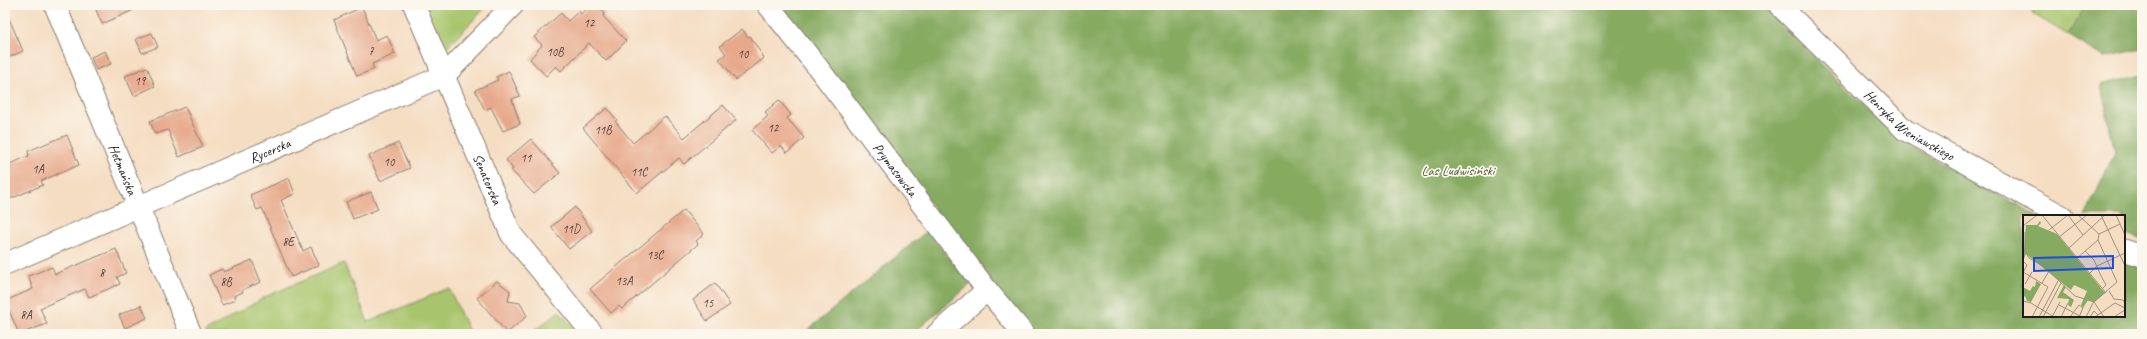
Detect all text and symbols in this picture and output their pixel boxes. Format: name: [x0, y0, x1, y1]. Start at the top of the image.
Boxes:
house number: 12: [584, 15, 596, 31]
house number: 7: [368, 43, 374, 59]
house number: 10B: [546, 44, 564, 60]
house number: 10: [738, 46, 750, 62]
house number: 19: [135, 73, 147, 89]
street label: Henryka Wieniawskiego: [1861, 86, 1958, 164]
house number: 12: [768, 120, 780, 136]
house number: 11B: [594, 122, 612, 138]
street label: Rycerska: [247, 134, 294, 167]
street label: Prymasowska: [870, 139, 922, 201]
street label: Hetmańska: [105, 141, 141, 198]
house number: 11: [521, 150, 532, 166]
street label: Senatorska: [469, 151, 506, 208]
house number: 10: [384, 154, 396, 170]
house number: 1A: [32, 161, 45, 177]
park label: Las Ludwisiński: [1422, 162, 1497, 179]
house number: 11C: [631, 164, 649, 180]
inset map: [2023, 215, 2125, 317]
house number: 11D: [562, 221, 581, 237]
house number: 8E: [282, 234, 296, 250]
house number: 13C: [647, 247, 665, 263]
house number: 8: [99, 265, 106, 281]
house number: 13A: [616, 273, 633, 289]
house number: 8B: [220, 274, 233, 290]
house number: 15: [703, 295, 714, 311]
house number: 8A: [20, 307, 33, 323]

